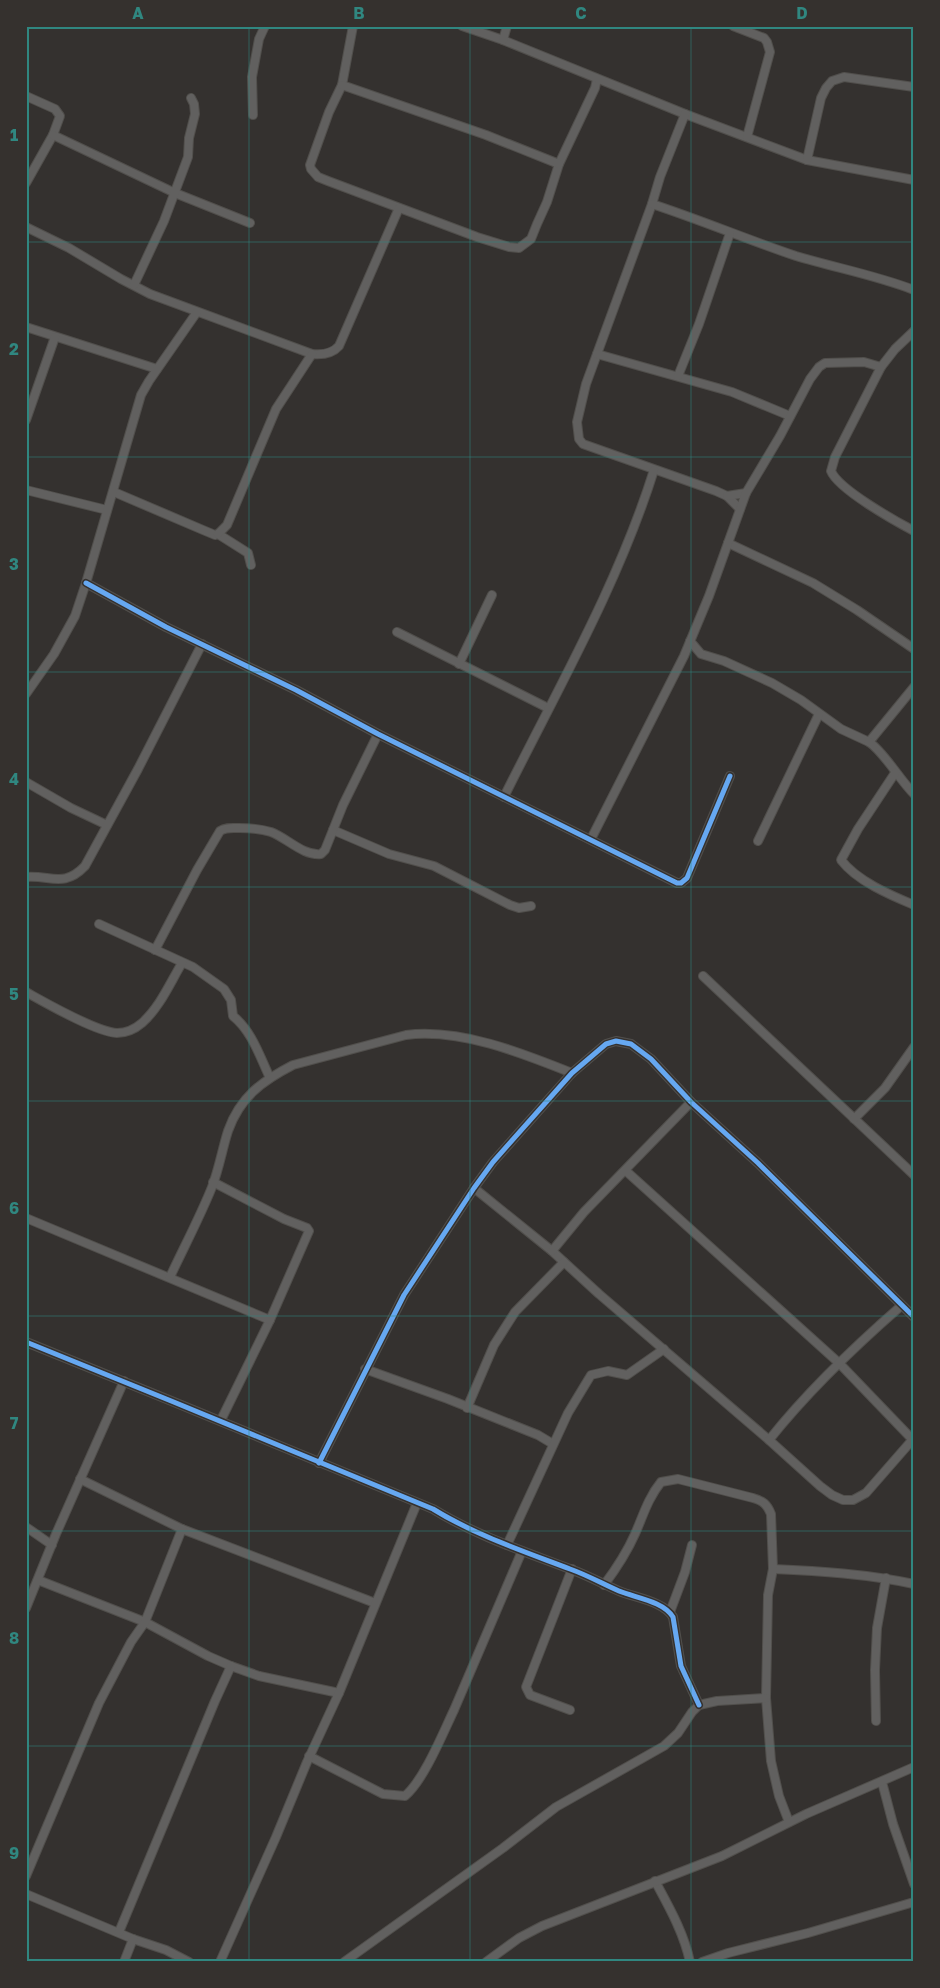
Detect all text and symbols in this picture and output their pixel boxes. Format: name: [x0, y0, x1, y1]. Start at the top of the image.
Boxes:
text: A: [132, 3, 144, 23]
text: B: [353, 3, 365, 23]
text: C: [575, 3, 587, 23]
text: D: [796, 3, 808, 23]
text: 1: [10, 125, 18, 145]
text: 2: [9, 339, 19, 359]
text: 3: [9, 554, 19, 574]
text: 4: [9, 769, 19, 789]
text: 5: [9, 984, 19, 1004]
text: 6: [9, 1198, 19, 1218]
text: 7: [10, 1413, 19, 1433]
text: 8: [9, 1628, 19, 1648]
text: 9: [9, 1843, 19, 1863]

